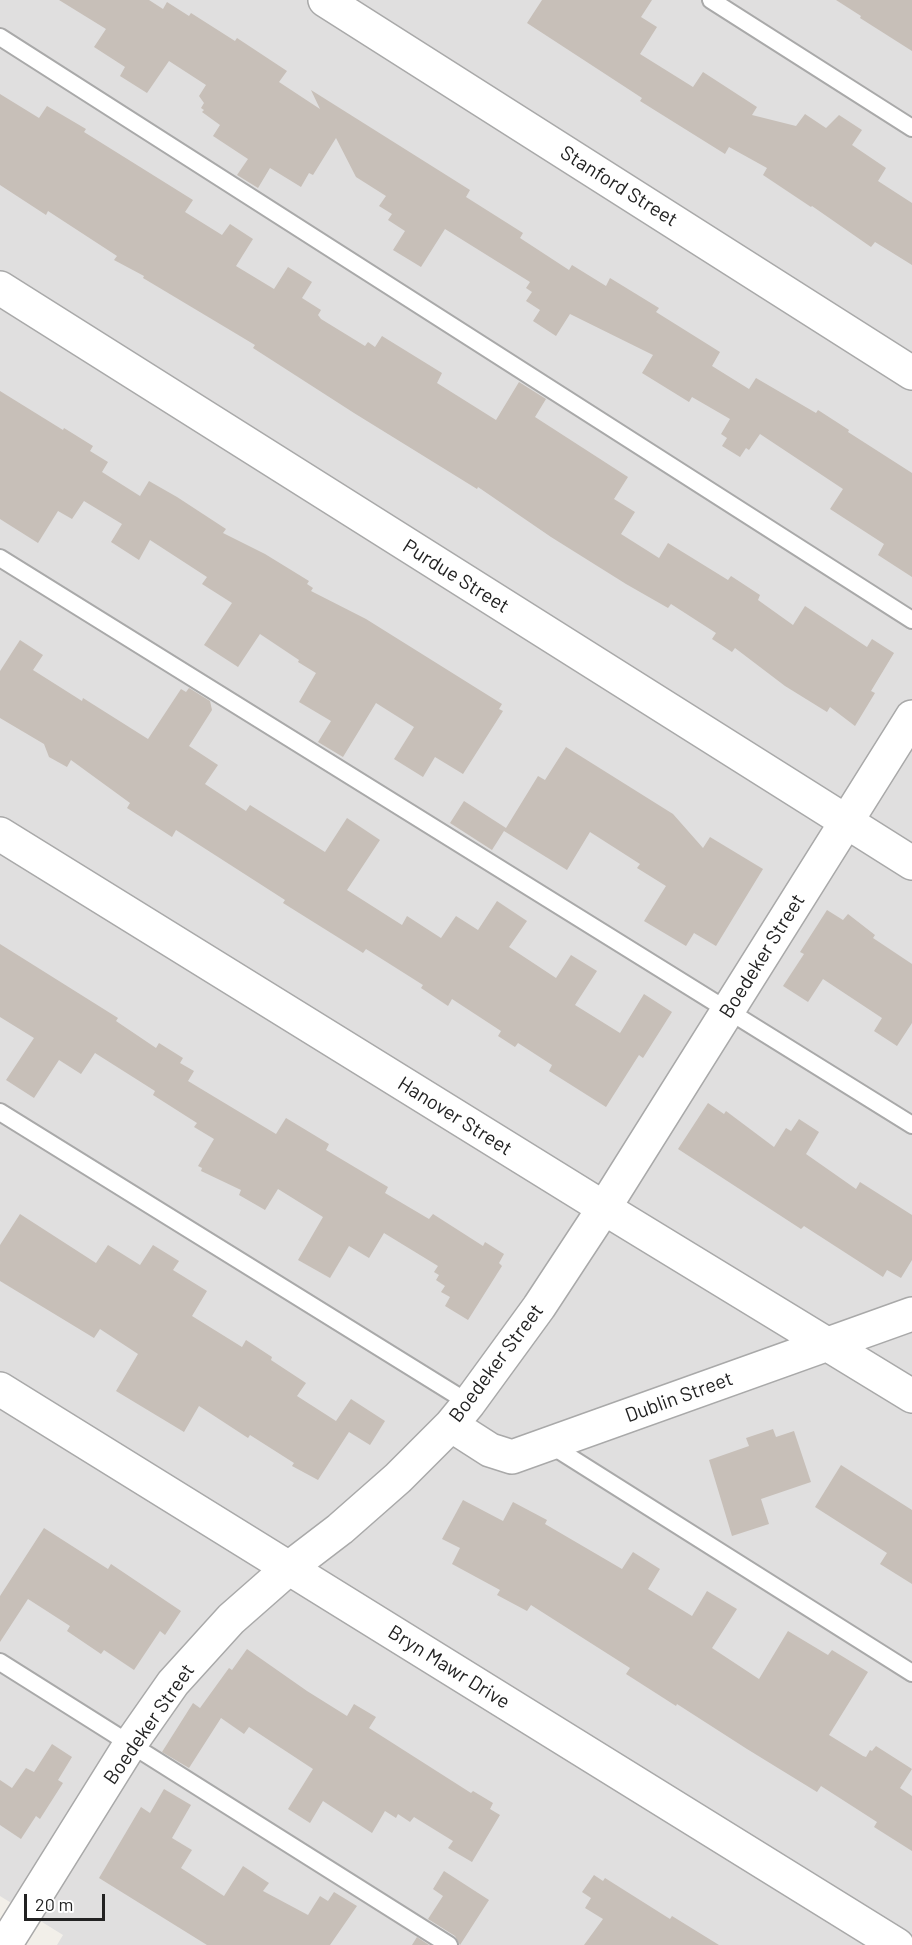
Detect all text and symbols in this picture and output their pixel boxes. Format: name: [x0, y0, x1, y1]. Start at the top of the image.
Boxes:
street label: Stanford Street: [556, 140, 682, 232]
street label: Purdue Street: [398, 534, 514, 618]
street label: Boedeker Street: [714, 889, 810, 1023]
street label: Hanover Street: [393, 1071, 517, 1161]
street label: Boedeker Street: [444, 1299, 548, 1427]
street label: Dublin Street: [622, 1366, 736, 1428]
street label: Bryn Mawr Drive: [384, 1620, 514, 1714]
street label: Boedeker Street: [98, 1659, 200, 1789]
scale bar: [27, 1882, 108, 1920]
text: 20 m: [35, 1893, 73, 1915]

